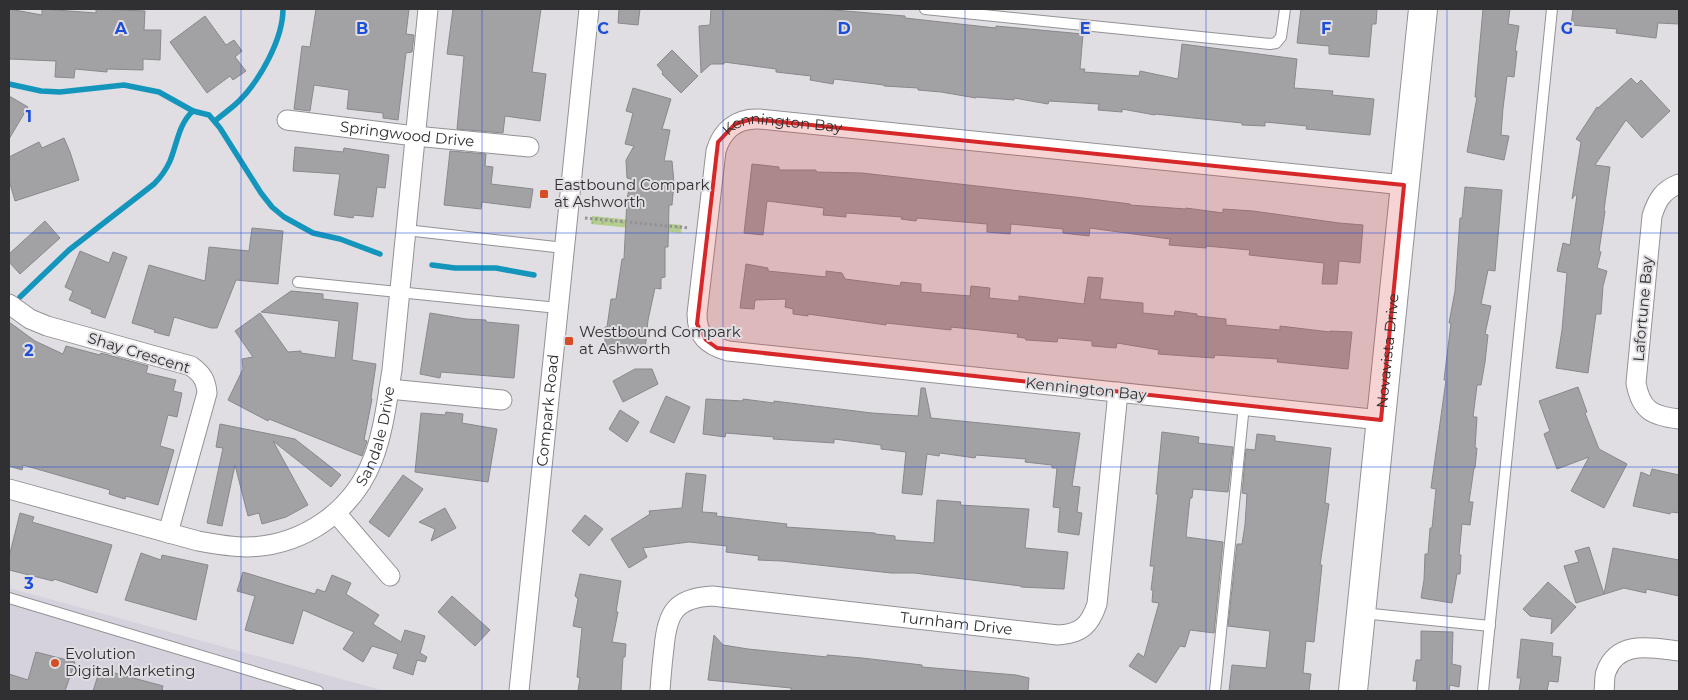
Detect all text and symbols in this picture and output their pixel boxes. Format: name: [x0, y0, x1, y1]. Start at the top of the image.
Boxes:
text: A: [114, 19, 128, 38]
text: B: [356, 19, 368, 38]
text: C: [597, 19, 609, 38]
text: D: [837, 19, 851, 38]
text: E: [1080, 19, 1090, 38]
text: F: [1321, 19, 1331, 38]
text: G: [1561, 19, 1573, 38]
text: 1: [26, 107, 32, 126]
street label: Kennington Bay: [718, 109, 844, 139]
street label: Springwood Drive: [339, 117, 475, 151]
place label: Eastbound Compark at Ashworth: [554, 175, 710, 211]
marker: Eastbound Compark at Ashworth: [538, 188, 550, 200]
street label: Lafortune Bay: [1628, 255, 1657, 362]
street label: Novavista Drive: [1372, 292, 1403, 409]
place label: Westbound Compark at Ashworth: [579, 322, 741, 358]
street label: Shay Crescent: [85, 328, 193, 377]
marker: Westbound Compark at Ashworth: [563, 335, 575, 347]
text: 2: [24, 341, 34, 360]
street label: Compark Road: [532, 353, 562, 467]
street label: Kennington Bay: [1025, 373, 1148, 404]
street label: Sandale Drive: [351, 385, 398, 490]
text: 3: [23, 574, 34, 593]
street label: Turnham Drive: [899, 607, 1014, 639]
place label: Evolution Digital Marketing: [65, 644, 196, 680]
marker: Evolution Digital Marketing: [49, 657, 61, 669]

